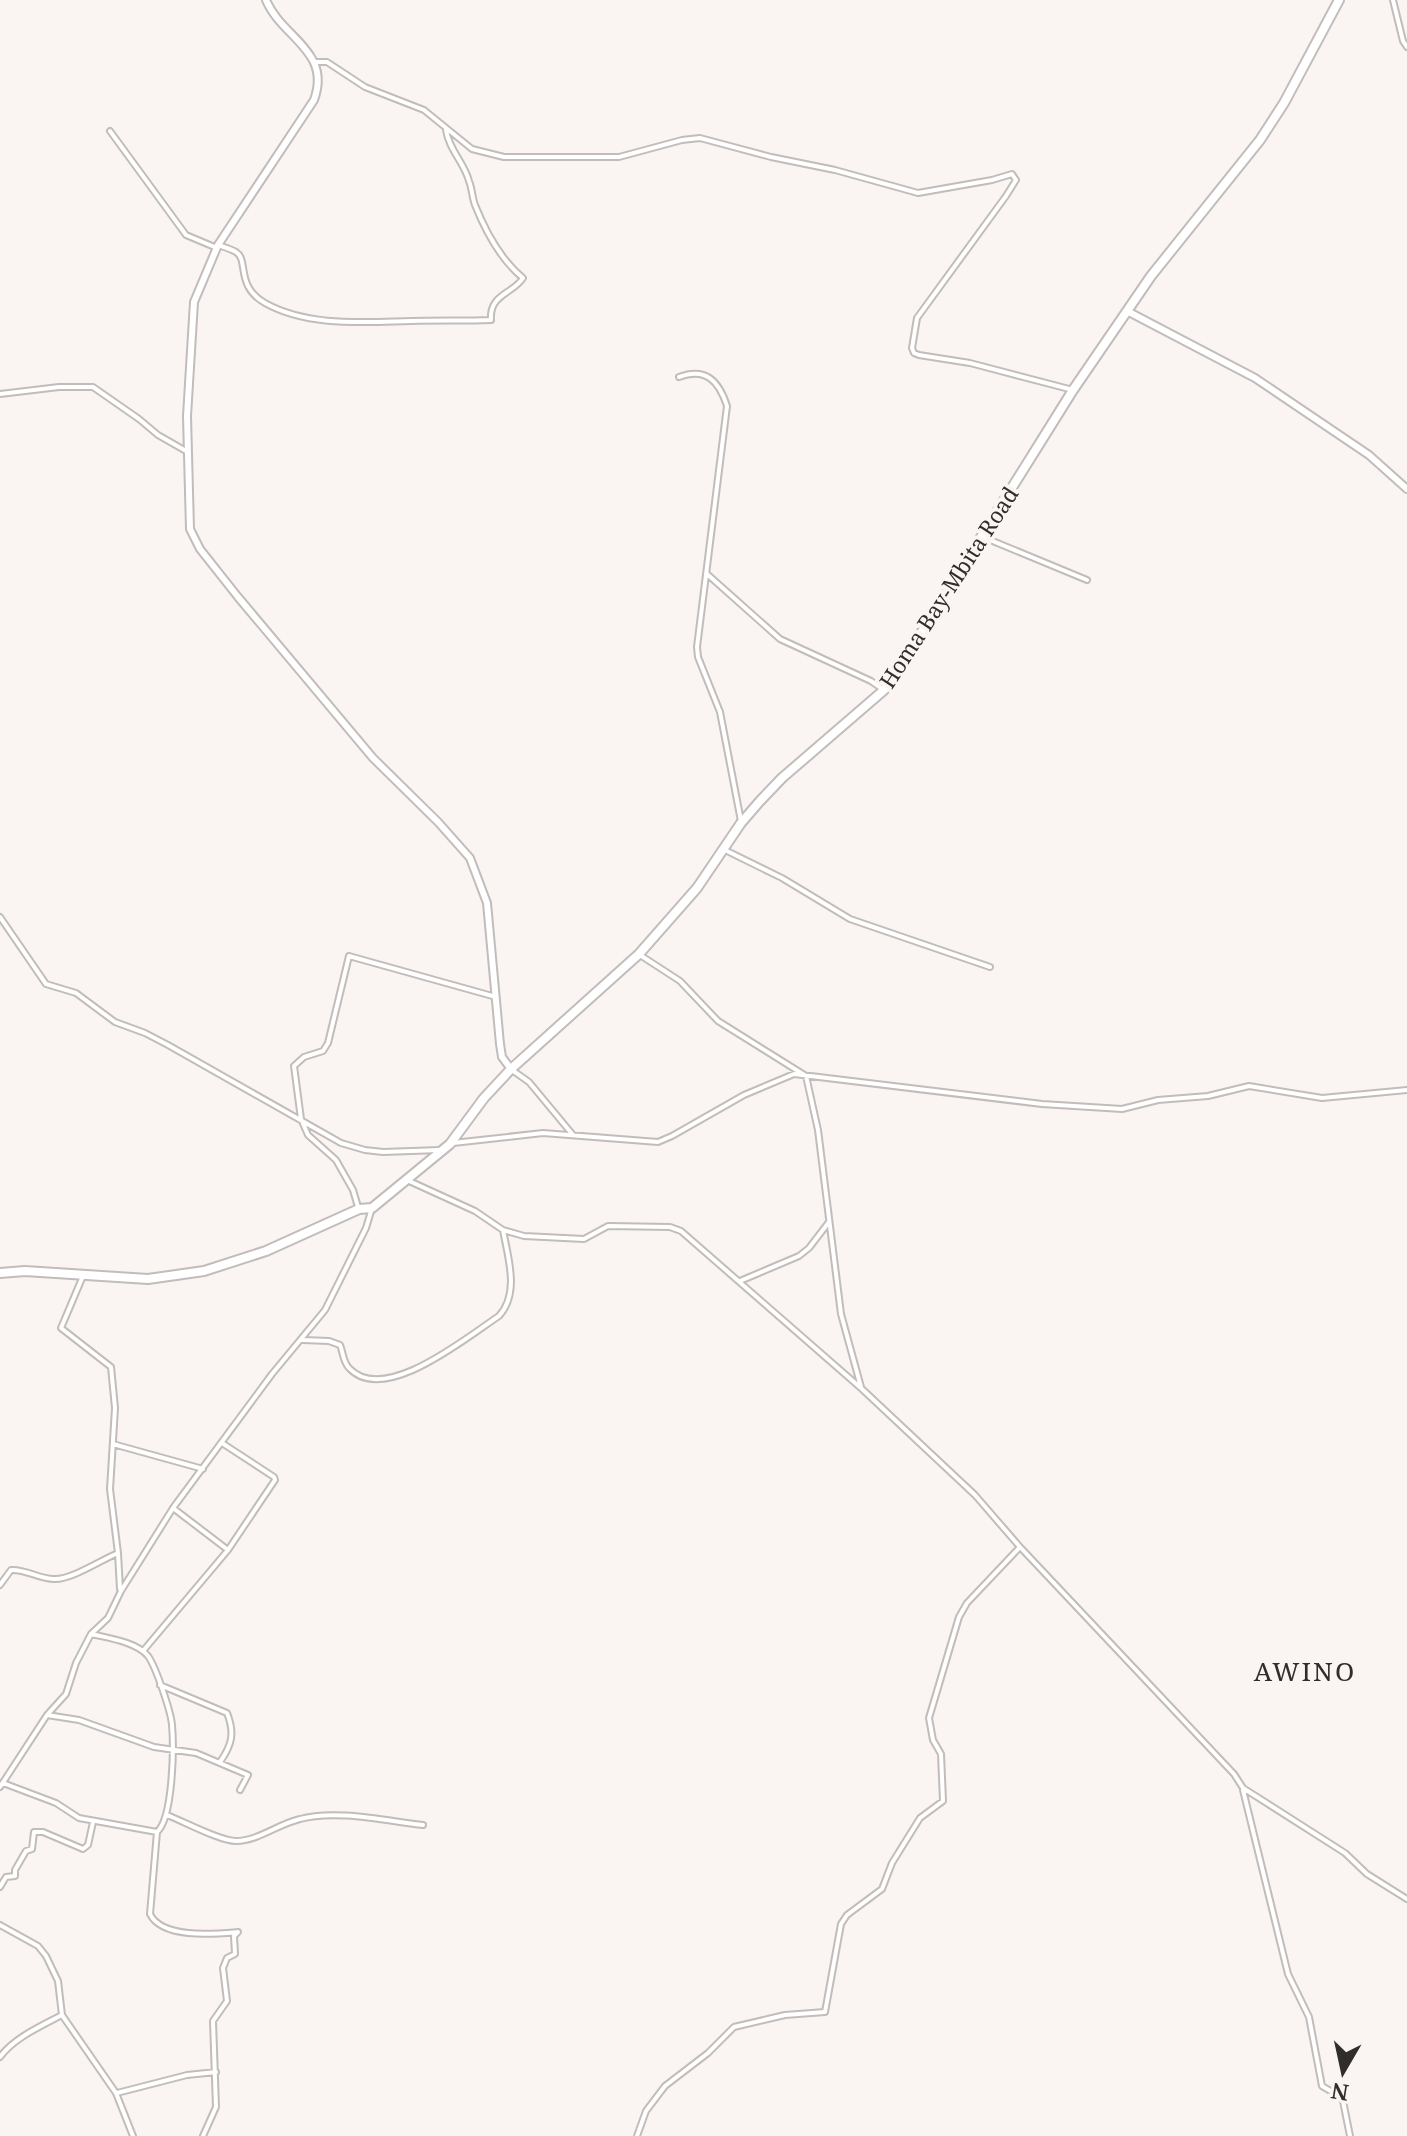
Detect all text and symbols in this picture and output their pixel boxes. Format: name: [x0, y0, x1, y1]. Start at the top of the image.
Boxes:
street label: Homa Bay-Mbita Road: [872, 480, 1025, 694]
district label: AWINO: [1254, 1653, 1356, 1689]
north arrow: [1303, 2032, 1383, 2112]
text: N: [1329, 2077, 1351, 2109]

